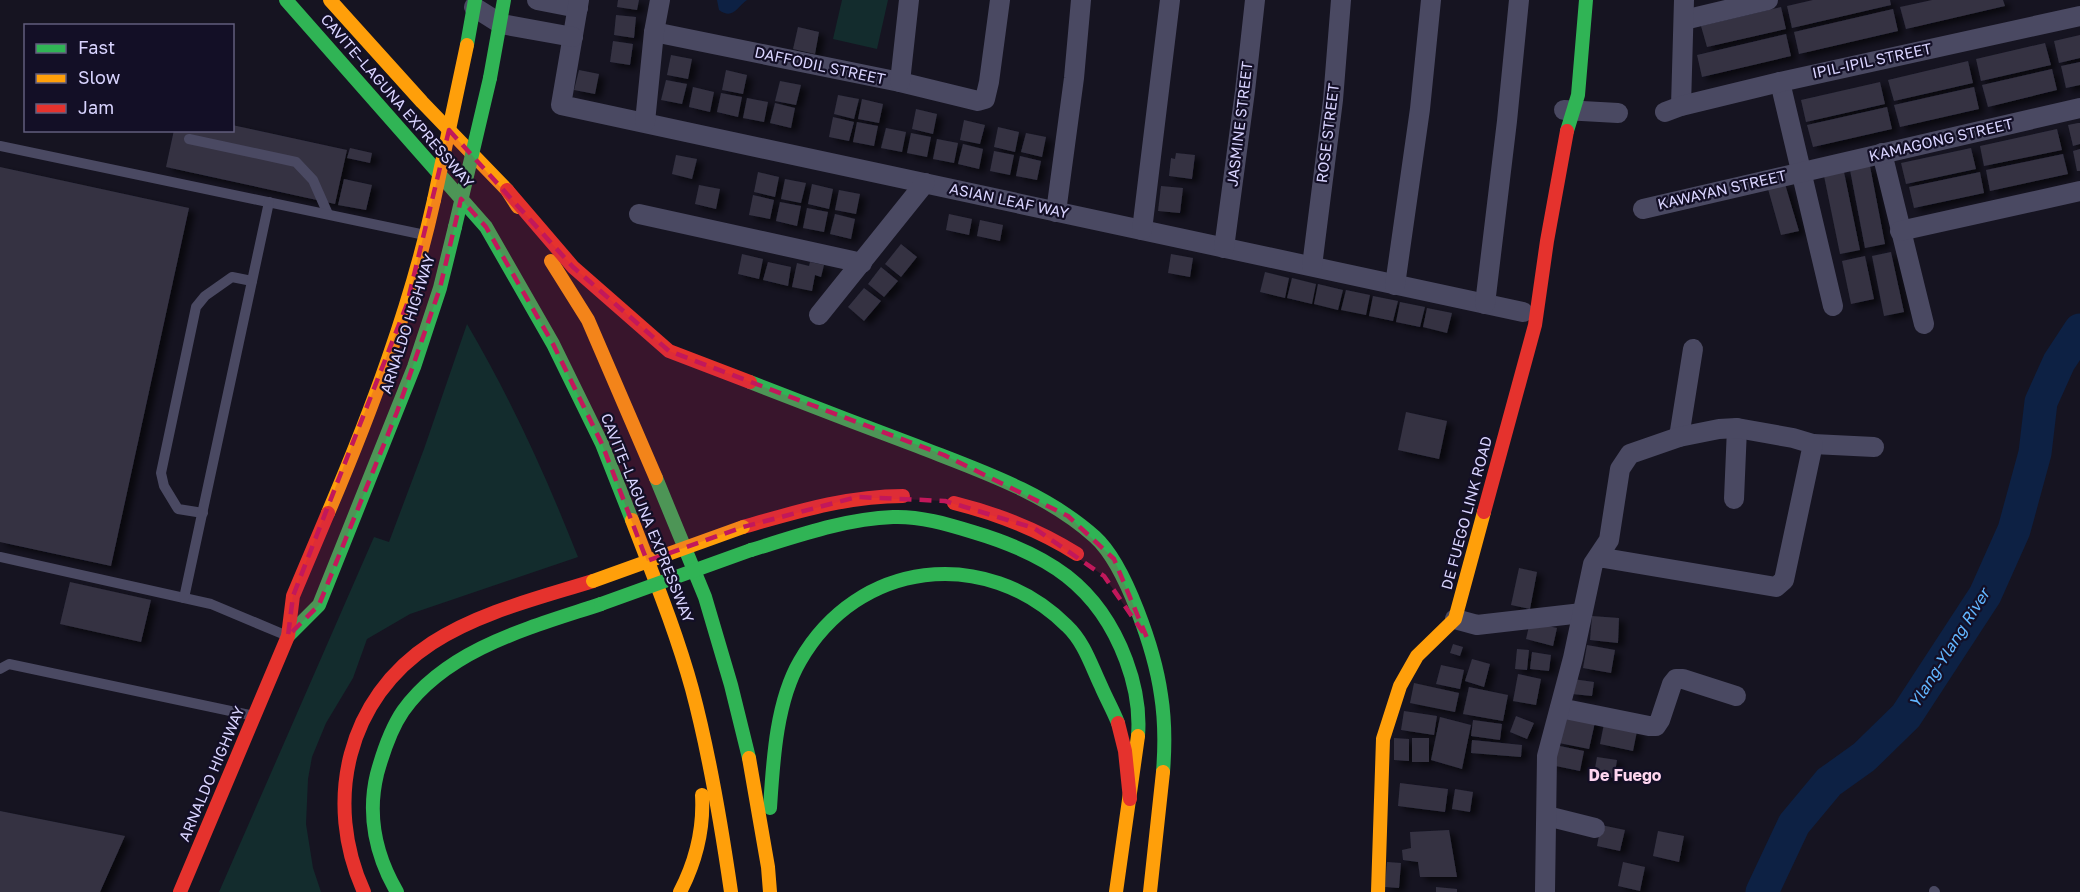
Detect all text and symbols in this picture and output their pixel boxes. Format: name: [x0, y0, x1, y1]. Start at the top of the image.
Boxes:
street label: CAVITE–LAGUNA EXPRESSWAY: [317, 10, 478, 191]
legend: [24, 24, 234, 132]
text: Fast: [78, 36, 115, 58]
street label: IPIL-IPIL STREET: [1810, 39, 1933, 81]
street label: DAFFODIL STREET: [753, 42, 887, 88]
street label: JASMINE STREET: [1222, 60, 1256, 188]
text: Slow: [78, 66, 121, 88]
street label: ROSE STREET: [1312, 82, 1342, 184]
text: Jam: [78, 96, 114, 118]
street label: KAMAGONG STREET: [1867, 114, 2015, 164]
street label: KAWAYAN STREET: [1656, 165, 1788, 213]
street label: ASIAN LEAF WAY: [948, 179, 1071, 222]
street label: ARNALDO HIGHWAY: [376, 251, 438, 396]
street label: CAVITE–LAGUNA EXPRESSWAY: [598, 410, 698, 625]
street label: DE FUEGO LINK ROAD: [1437, 434, 1495, 591]
water label: Ylang-Ylang River: [1904, 582, 1995, 711]
street label: ARNALDO HIGHWAY: [174, 703, 248, 844]
district label: De Fuego: [1589, 765, 1662, 785]

